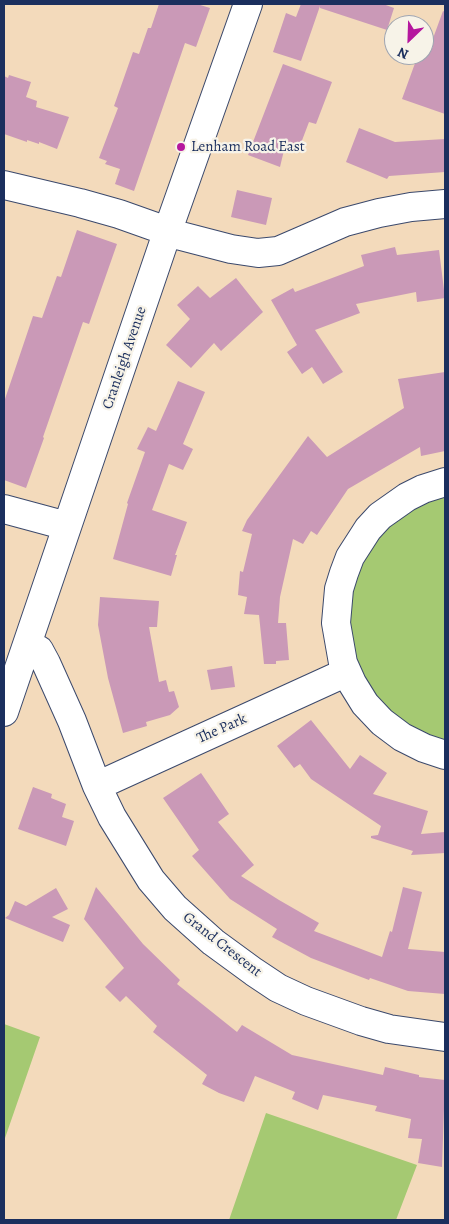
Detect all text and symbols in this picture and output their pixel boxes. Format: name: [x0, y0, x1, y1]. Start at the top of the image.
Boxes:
north arrow: [384, 15, 434, 65]
text: N: [395, 42, 412, 64]
place label: Lenham Road East: [191, 138, 305, 156]
marker: Lenham Road East: [175, 141, 187, 153]
street label: Cranleigh Avenue: [99, 304, 151, 412]
street label: The Park: [194, 710, 250, 748]
street label: Grand Crescent: [179, 909, 265, 981]

